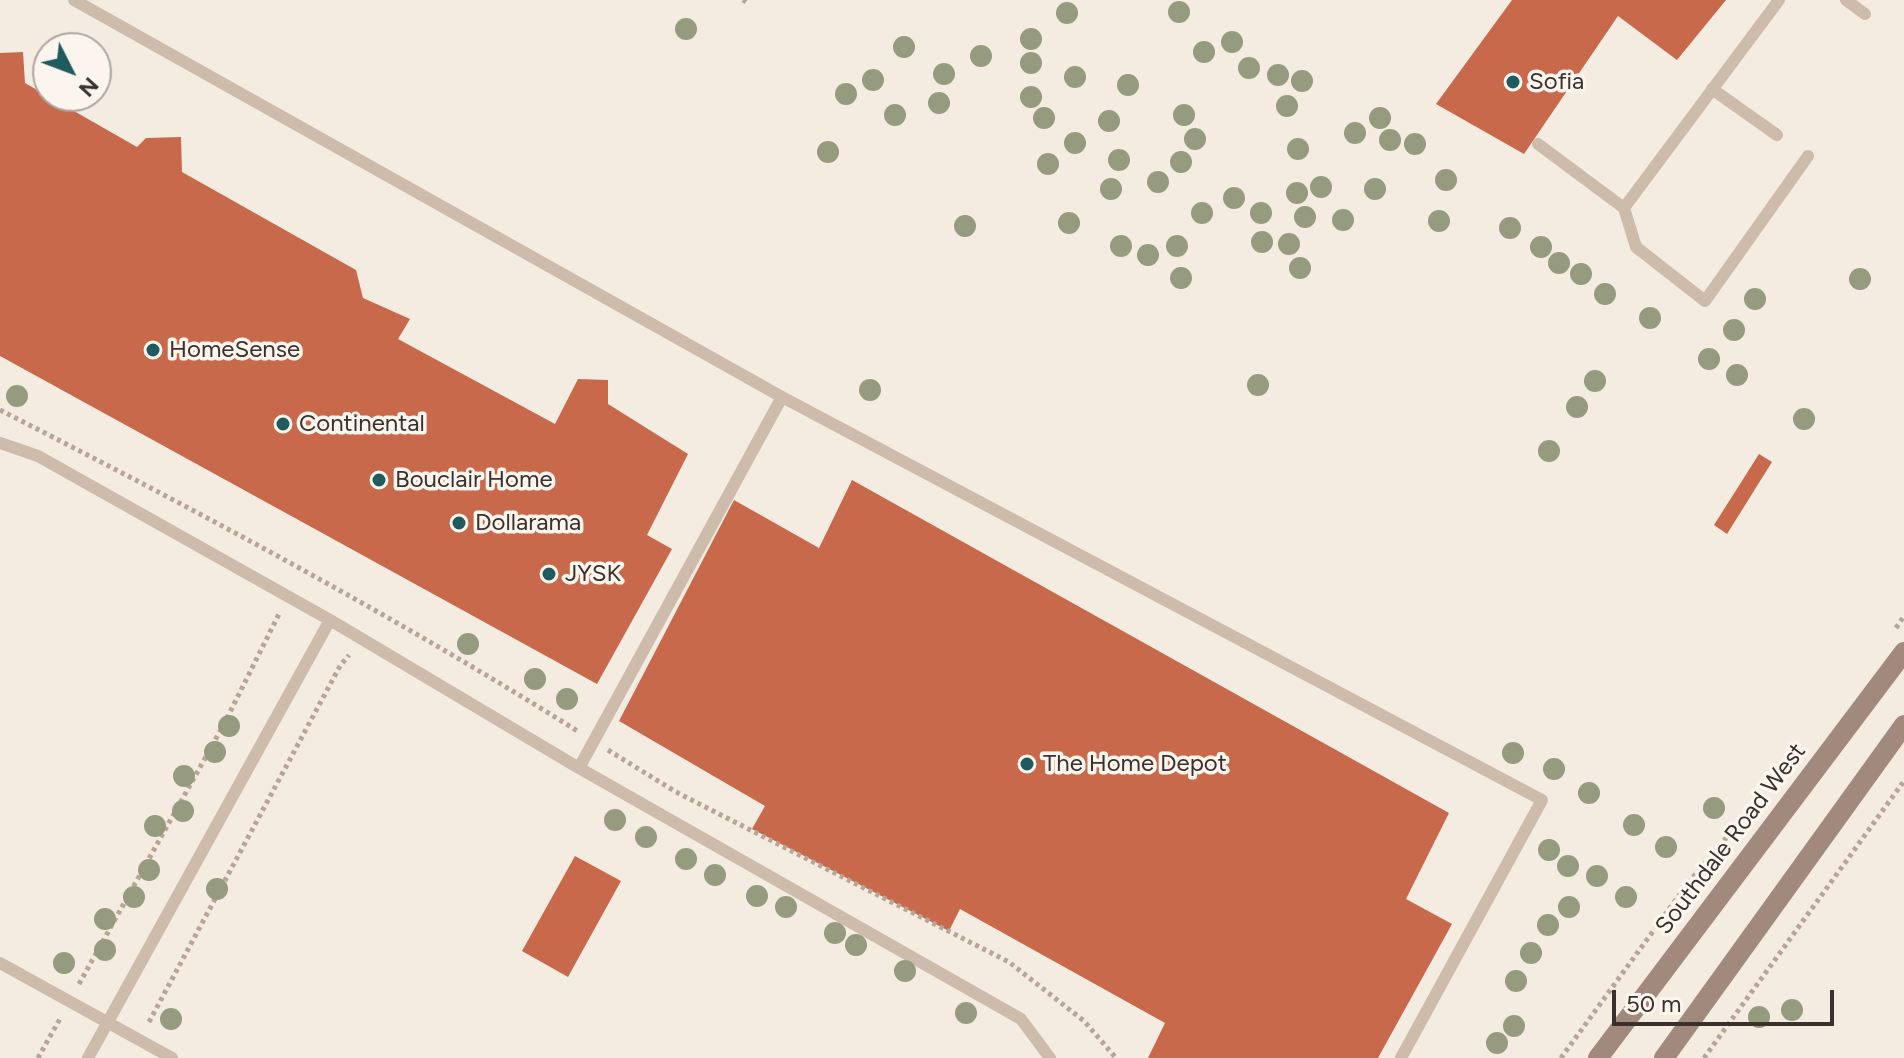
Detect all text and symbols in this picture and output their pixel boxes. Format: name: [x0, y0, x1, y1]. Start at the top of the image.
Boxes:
north arrow: [32, 32, 112, 112]
place label: Sofia: [1529, 68, 1584, 96]
text: N: [73, 72, 104, 102]
marker: Sofia: [1504, 73, 1522, 91]
place label: HomeSense: [169, 336, 300, 364]
marker: HomeSense: [144, 341, 162, 359]
place label: Continental: [299, 410, 425, 438]
marker: Continental: [274, 415, 292, 433]
place label: Bouclair Home: [395, 466, 553, 494]
marker: Bouclair Home: [370, 471, 388, 489]
place label: Dollarama: [475, 509, 581, 537]
marker: Dollarama: [450, 514, 468, 532]
place label: JYSK: [565, 560, 621, 588]
marker: JYSK: [540, 565, 558, 583]
street label: Southdale Road West: [1650, 738, 1812, 940]
place label: The Home Depot: [1043, 750, 1227, 778]
marker: The Home Depot: [1018, 755, 1036, 773]
scale bar: [1616, 974, 1838, 1024]
text: 50 m: [1626, 989, 1682, 1018]

